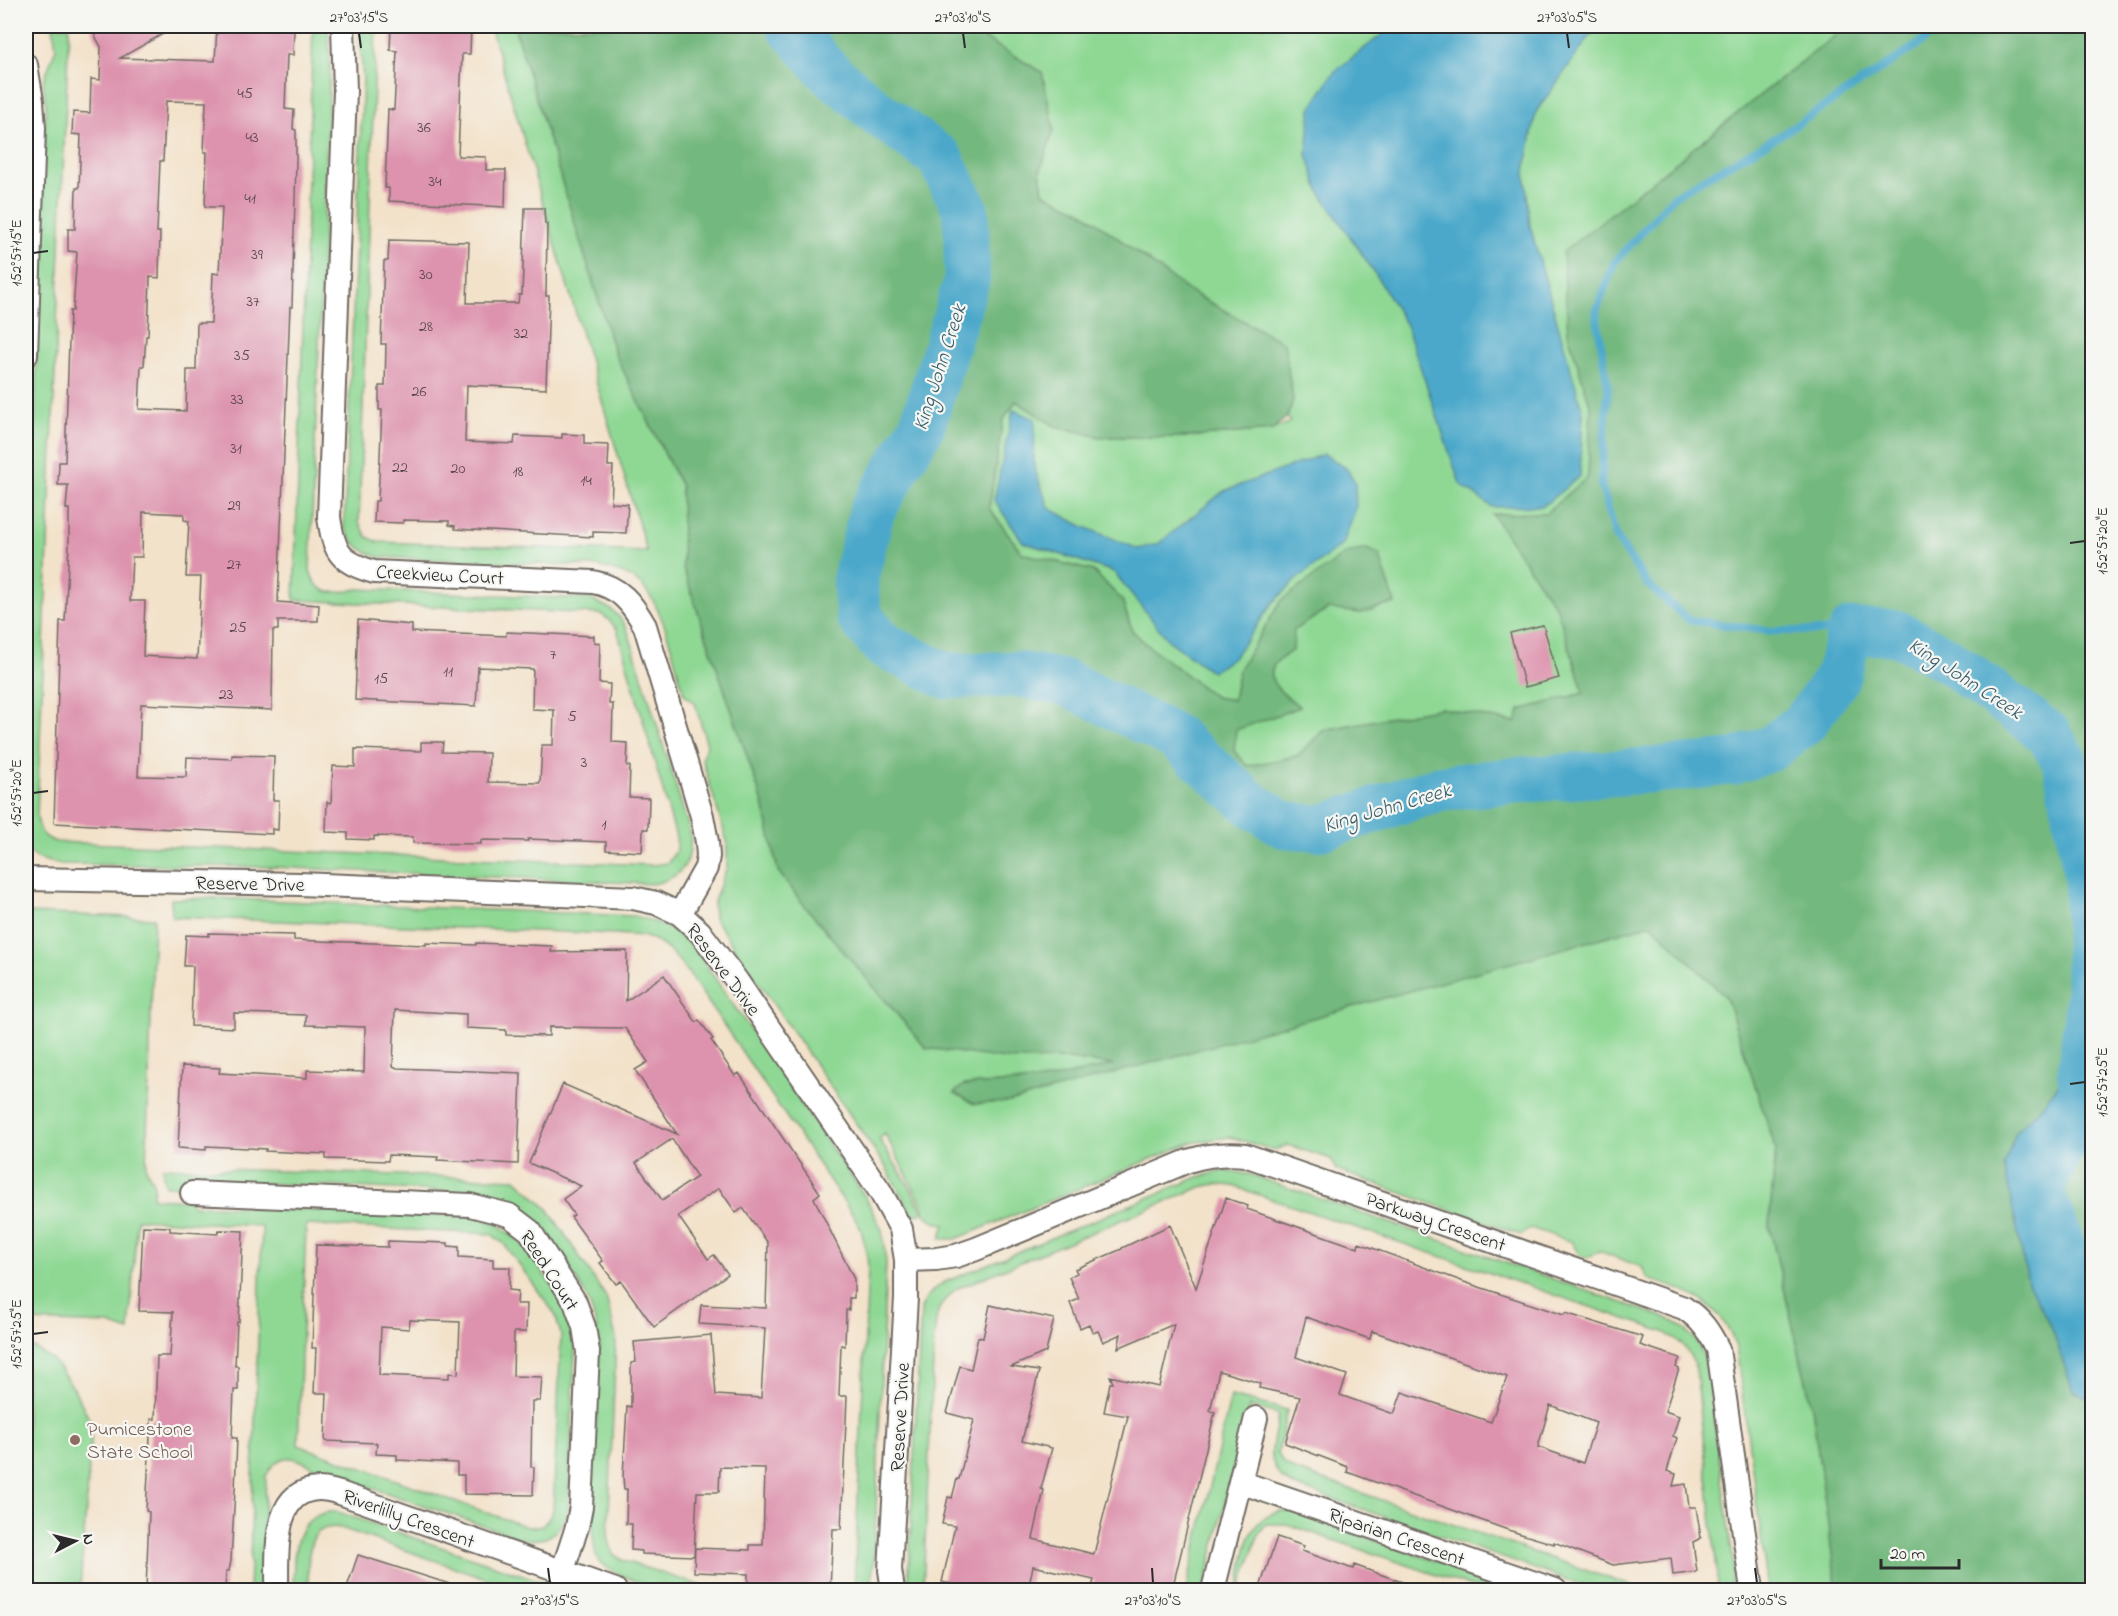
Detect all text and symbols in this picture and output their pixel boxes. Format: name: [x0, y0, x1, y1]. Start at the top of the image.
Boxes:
text: 27°03'15"S: [330, 7, 389, 29]
text: 27°03'10"S: [935, 7, 992, 29]
text: 27°03'05"S: [1537, 7, 1597, 29]
house number: 45: [237, 82, 253, 106]
house number: 36: [417, 116, 431, 140]
house number: 43: [245, 126, 259, 150]
house number: 34: [428, 170, 442, 194]
house number: 41: [244, 187, 256, 211]
text: 152°57'15"E: [6, 219, 28, 287]
house number: 39: [251, 243, 263, 267]
house number: 30: [419, 263, 433, 287]
house number: 37: [246, 290, 260, 314]
water label: King John Creek: [906, 300, 977, 435]
house number: 28: [419, 315, 433, 339]
house number: 32: [514, 322, 528, 346]
house number: 35: [234, 344, 250, 368]
house number: 26: [412, 380, 427, 404]
house number: 33: [230, 388, 244, 412]
house number: 31: [230, 437, 242, 461]
house number: 22: [392, 456, 408, 480]
house number: 20: [451, 457, 466, 481]
house number: 18: [512, 460, 524, 484]
house number: 14: [580, 469, 592, 493]
house number: 29: [228, 494, 241, 518]
text: 152°57'20"E: [2092, 507, 2114, 575]
house number: 27: [227, 553, 242, 577]
street label: Creekview Court: [375, 559, 505, 594]
house number: 25: [229, 616, 247, 640]
water label: King John Creek: [1901, 631, 2029, 729]
house number: 7: [550, 643, 557, 667]
house number: 11: [443, 660, 453, 684]
house number: 15: [374, 667, 388, 691]
house number: 23: [219, 683, 233, 707]
house number: 5: [567, 705, 577, 729]
house number: 3: [581, 751, 587, 775]
text: 152°57'20"E: [6, 759, 28, 827]
water label: King John Creek: [1320, 776, 1456, 842]
house number: 1: [601, 813, 607, 837]
street label: Reserve Drive: [195, 870, 305, 901]
street label: Reserve Drive: [678, 918, 767, 1023]
text: 152°57'25"E: [2092, 1047, 2114, 1117]
street label: Parkway Crescent: [1361, 1186, 1510, 1261]
street label: Reed Court: [511, 1225, 585, 1318]
text: 152°57'25"E: [6, 1299, 28, 1369]
street label: Reserve Drive: [884, 1362, 919, 1473]
place label: Pumicestone State School: [87, 1416, 193, 1468]
marker: Pumicestone State School: [68, 1433, 82, 1447]
street label: Riverlilly Crescent: [338, 1483, 479, 1558]
street label: Riparian Crescent: [1324, 1501, 1469, 1575]
north arrow: [45, 1511, 105, 1571]
scale bar: [1881, 1532, 1959, 1570]
text: N: [75, 1533, 100, 1546]
text: 20 m: [1890, 1542, 1925, 1568]
text: 27°03'15"S: [521, 1590, 580, 1612]
text: 27°03'10"S: [1125, 1590, 1182, 1612]
text: 27°03'05"S: [1727, 1590, 1787, 1612]

